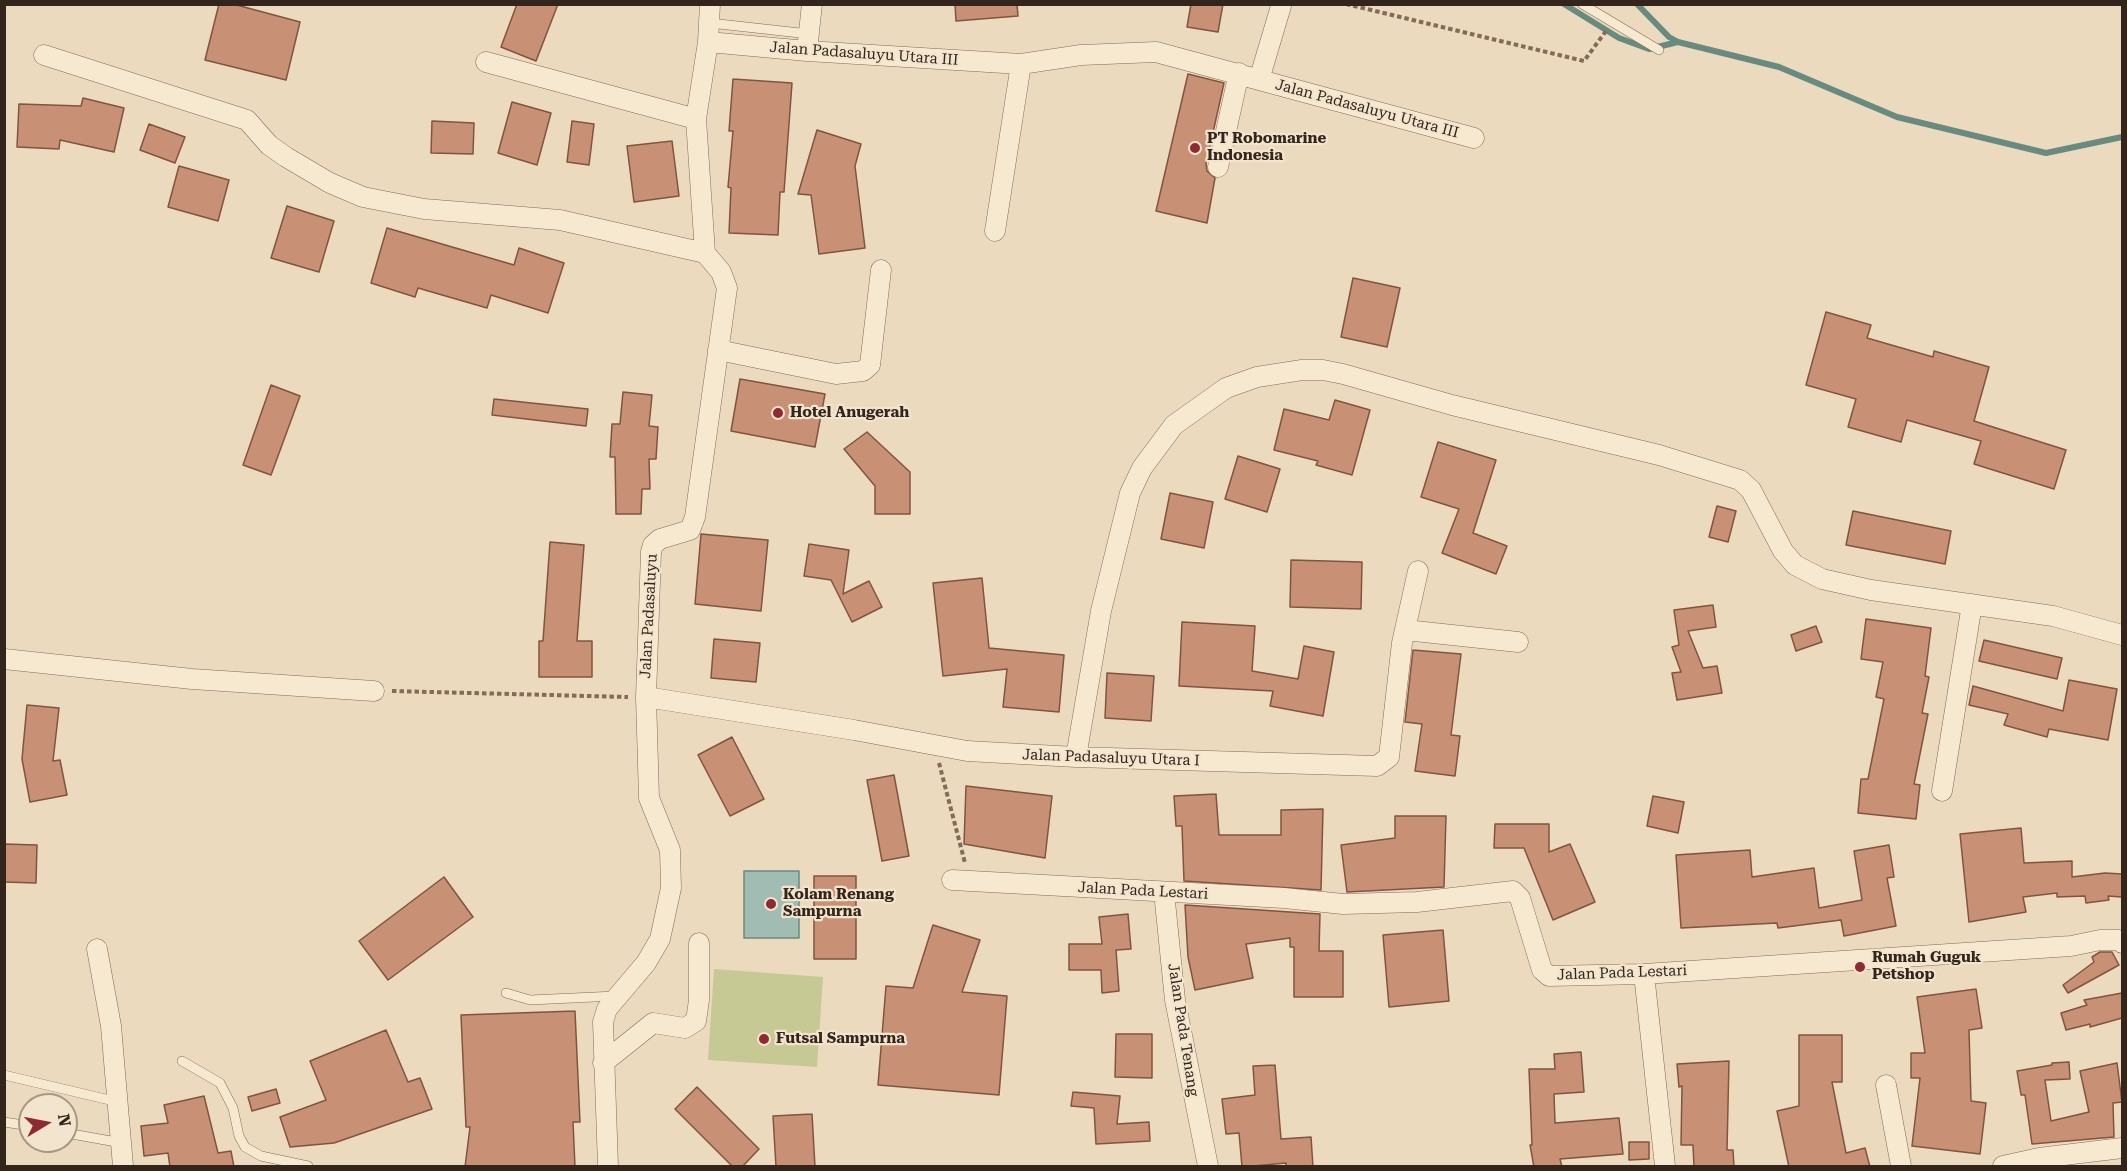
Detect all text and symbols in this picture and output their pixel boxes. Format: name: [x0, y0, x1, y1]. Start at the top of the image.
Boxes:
street label: Jalan Padasaluyu Utara III: [769, 38, 959, 70]
street label: Jalan Padasaluyu Utara III: [1273, 76, 1461, 142]
place label: PT Robomarine Indonesia: [1207, 130, 1326, 165]
marker: PT Robomarine Indonesia: [1188, 141, 1202, 155]
place label: Hotel Anugerah: [790, 404, 909, 422]
marker: Hotel Anugerah: [771, 406, 785, 420]
street label: Jalan Padasaluyu: [637, 553, 661, 679]
street label: Jalan Padasaluyu Utara I: [1022, 746, 1200, 770]
street label: Jalan Pada Lestari: [1077, 879, 1209, 903]
place label: Kolam Renang Sampurna: [783, 886, 894, 921]
marker: Kolam Renang Sampurna: [764, 897, 778, 911]
place label: Rumah Guguk Petshop: [1872, 949, 1981, 984]
marker: Rumah Guguk Petshop: [1853, 960, 1867, 974]
street label: Jalan Pada Tenang: [1164, 962, 1202, 1098]
street label: Jalan Pada Lestari: [1556, 962, 1688, 984]
place label: Futsal Sampurna: [776, 1030, 905, 1048]
marker: Futsal Sampurna: [757, 1032, 771, 1046]
north arrow: [18, 1093, 78, 1153]
text: N: [54, 1112, 75, 1128]

